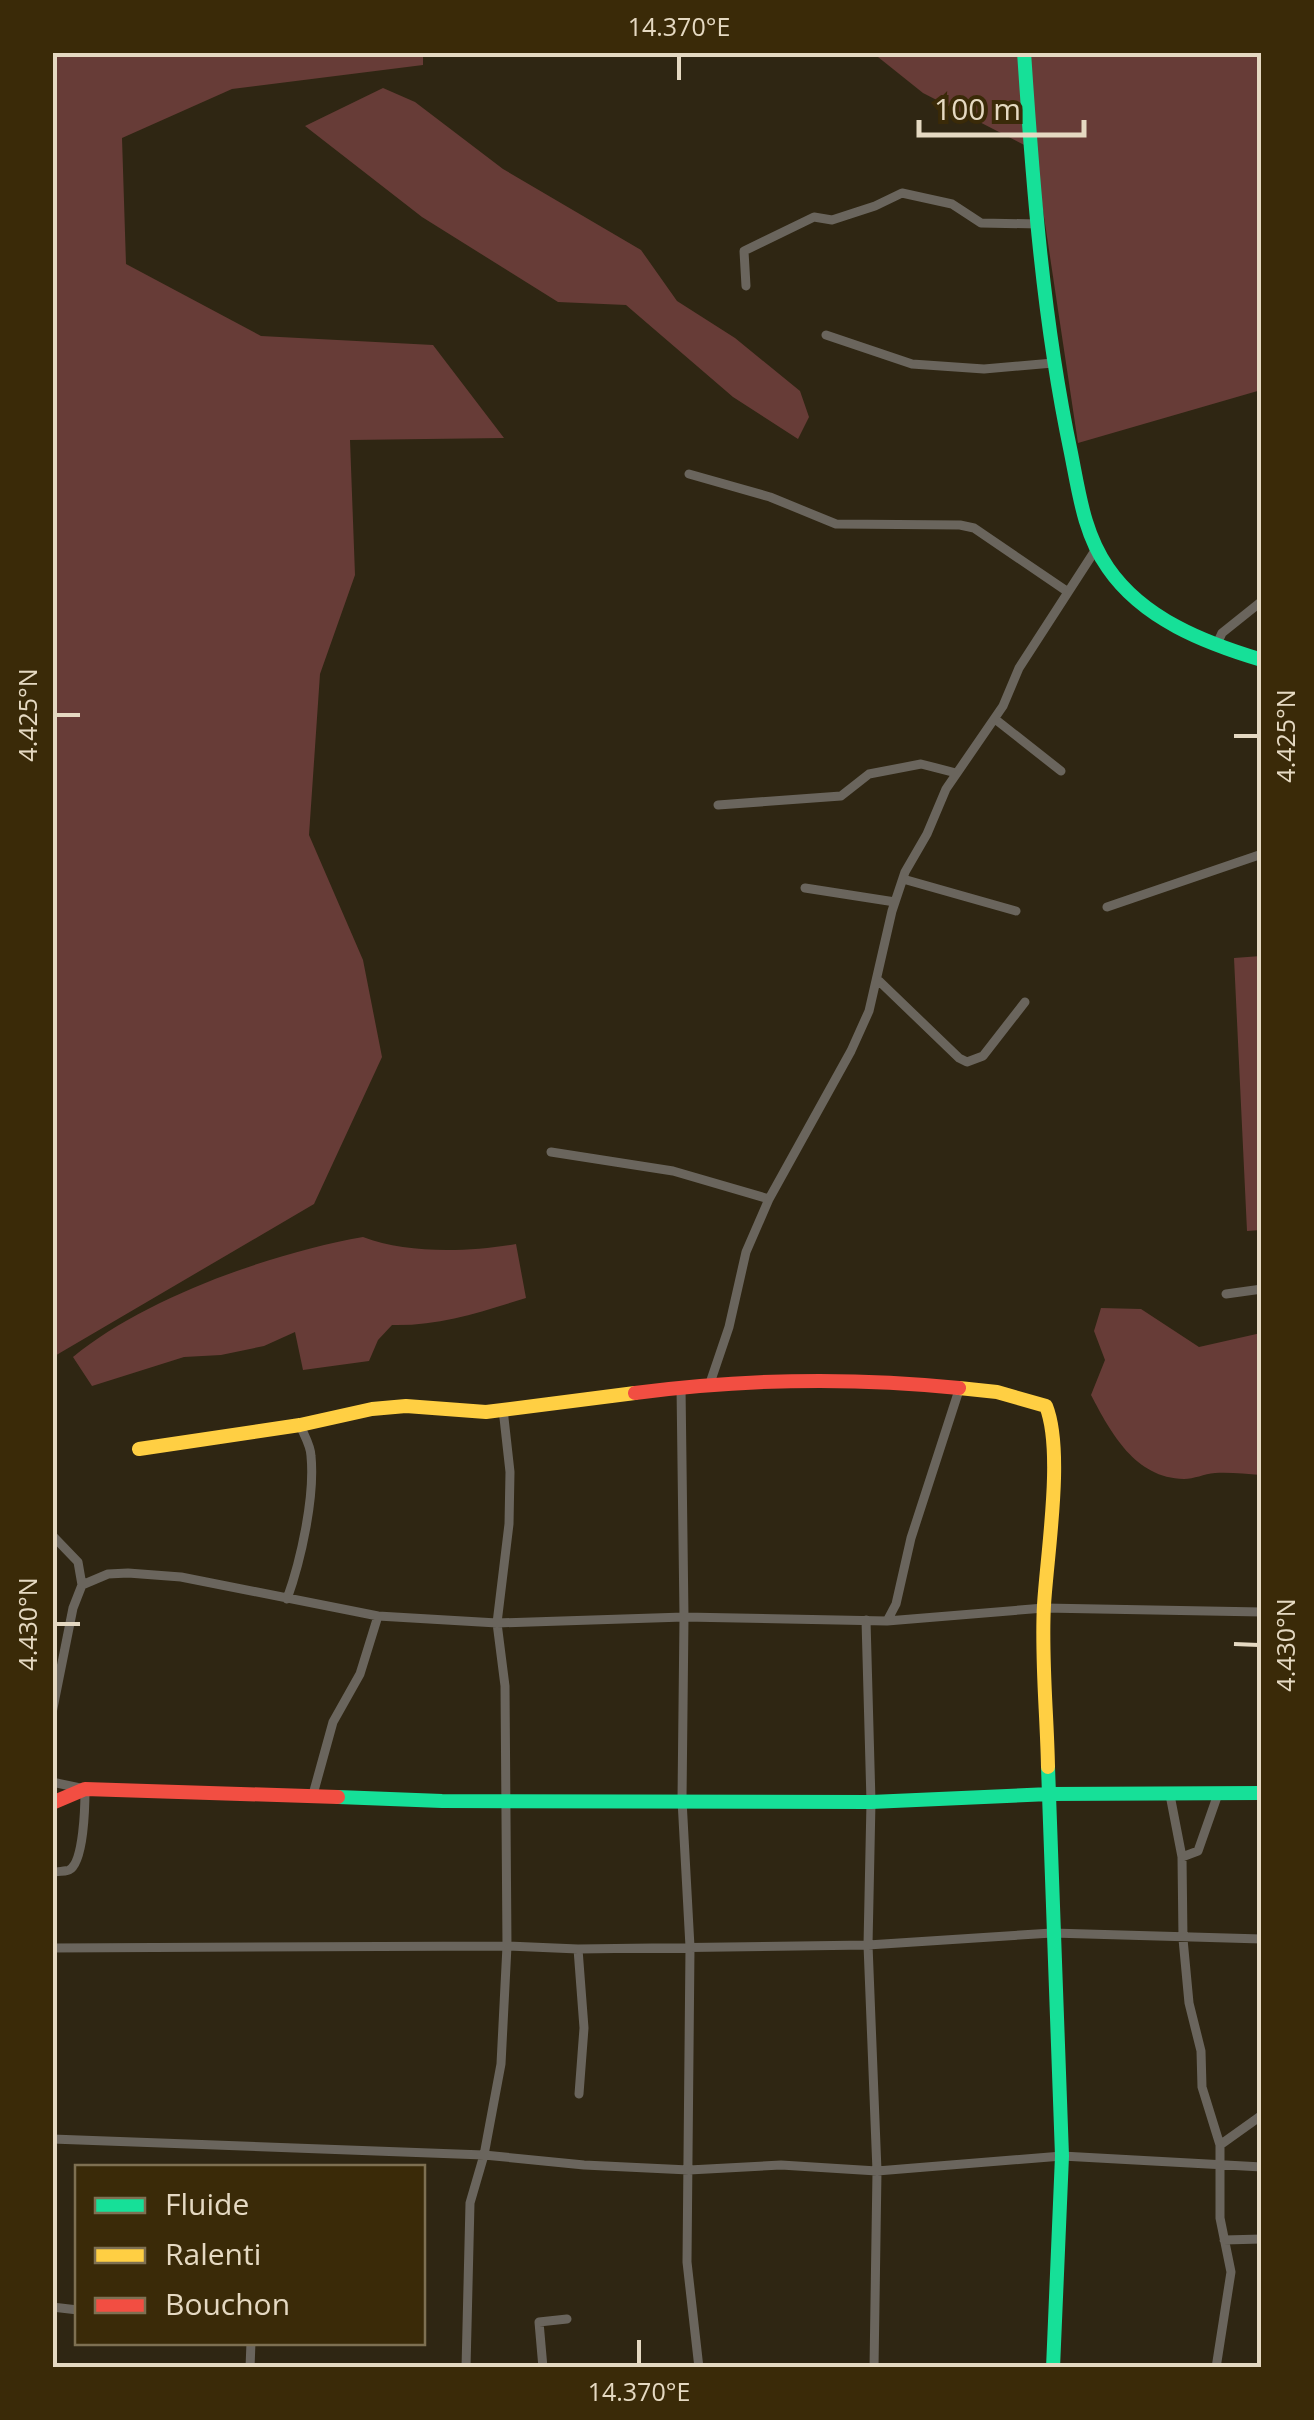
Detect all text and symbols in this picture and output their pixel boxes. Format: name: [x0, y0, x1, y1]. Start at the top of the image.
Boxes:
text: 14.370°E: [628, 9, 730, 43]
scale bar: [919, 75, 1084, 137]
text: 100 m: [934, 88, 1021, 129]
text: 4.425°N: [10, 668, 44, 762]
text: 4.425°N: [1268, 689, 1302, 783]
text: 4.430°N: [10, 1577, 44, 1671]
text: 4.430°N: [1268, 1598, 1302, 1692]
legend: [75, 2165, 425, 2345]
text: Fluide: [165, 2183, 249, 2224]
text: Ralenti: [165, 2233, 261, 2274]
text: Bouchon: [165, 2283, 290, 2324]
text: 14.370°E: [588, 2374, 690, 2408]

